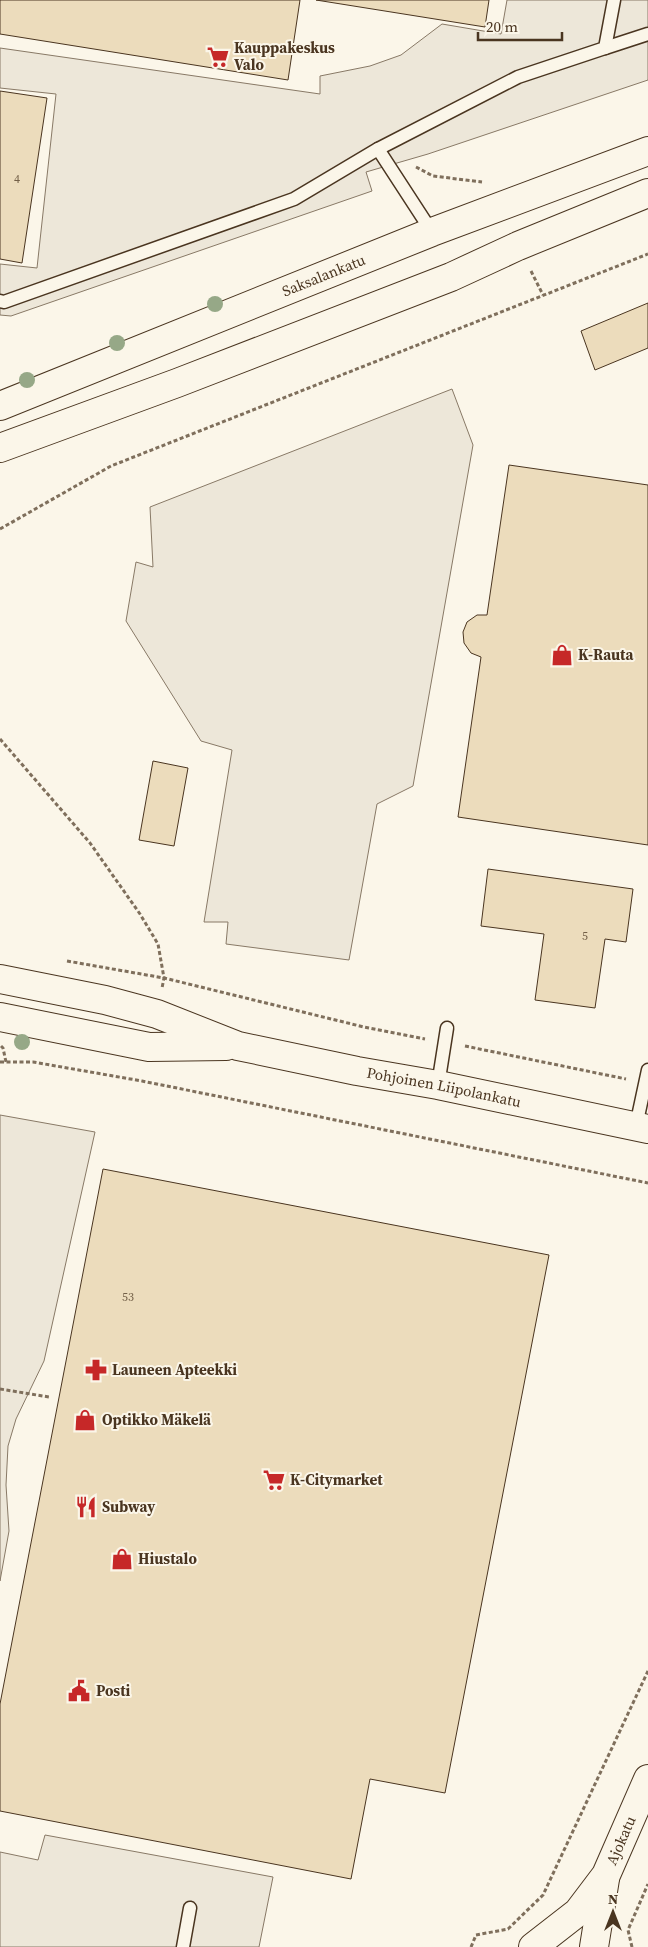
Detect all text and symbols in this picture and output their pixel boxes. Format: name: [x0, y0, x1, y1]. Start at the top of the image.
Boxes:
scale bar: [478, 10, 562, 42]
text: 20 m: [486, 16, 518, 37]
place label: Kauppakeskus Valo: [234, 37, 335, 75]
supermarket icon: Kauppakeskus Valo: [205, 44, 231, 70]
house number: 4: [14, 171, 20, 187]
street label: Saksalankatu: [279, 249, 369, 301]
shop icon: K-Rauta: [549, 642, 575, 668]
place label: K-Rauta: [578, 644, 634, 665]
house number: 5: [582, 928, 588, 944]
street label: Pohjoinen Liipolankatu: [365, 1062, 523, 1112]
house number: 53: [122, 1289, 134, 1305]
pharmacy icon: Launeen Apteekki: [83, 1357, 109, 1383]
place label: Launeen Apteekki: [112, 1359, 237, 1380]
shop icon: Optikko Mäkelä: [72, 1407, 98, 1433]
place label: Optikko Mäkelä: [102, 1409, 212, 1430]
supermarket icon: K-Citymarket: [261, 1467, 287, 1493]
place label: K-Citymarket: [290, 1469, 383, 1490]
restaurant icon: Subway: [73, 1494, 99, 1520]
place label: Subway: [102, 1496, 155, 1517]
shop icon: Hiustalo: [109, 1546, 135, 1572]
place label: Hiustalo: [138, 1548, 197, 1569]
public building icon: Posti: [66, 1678, 92, 1704]
place label: Posti: [96, 1680, 131, 1701]
street label: Ajokatu: [601, 1812, 641, 1868]
north arrow: [588, 1887, 638, 1937]
text: N: [608, 1889, 618, 1909]

